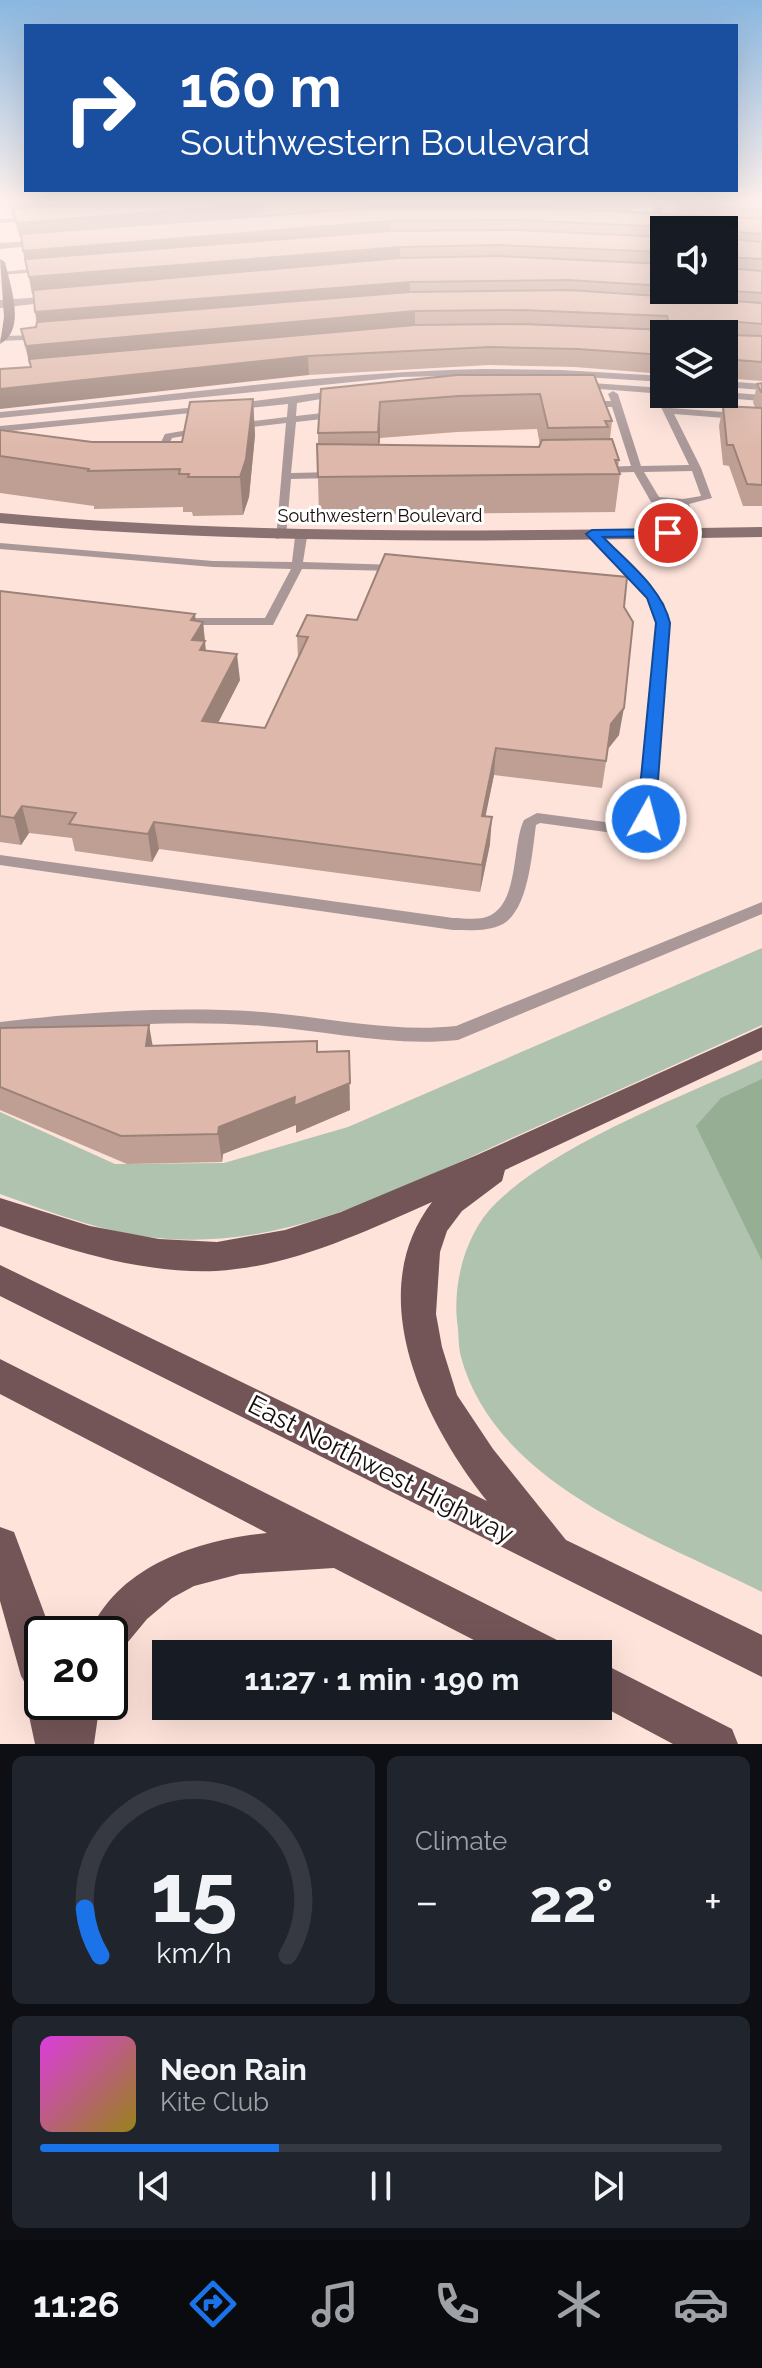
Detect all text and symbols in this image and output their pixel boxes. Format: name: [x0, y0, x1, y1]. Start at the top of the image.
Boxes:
text: 160 m: [180, 54, 342, 120]
icon: right: [48, 56, 152, 160]
text: Southwestern Boulevard: [180, 121, 590, 163]
map controls: [650, 216, 738, 408]
button: sound: [650, 216, 738, 304]
button: layers: [650, 320, 738, 408]
pin: [634, 499, 702, 567]
street label: Southwestern Boulevard: [277, 505, 483, 526]
icon: arrive: [646, 511, 690, 555]
position arrow: [604, 777, 688, 861]
street label: East Northwest Highway: [243, 1389, 519, 1549]
speed limit sign: 20: [24, 1616, 128, 1720]
text: 11:27 · 1 min · 190 m: [245, 1662, 519, 1697]
text: Climate: [415, 1826, 507, 1856]
text: 15: [150, 1844, 237, 1941]
text: 22°: [529, 1866, 613, 1936]
text: −: [415, 1876, 439, 1927]
text: +: [704, 1876, 722, 1927]
text: km/h: [156, 1936, 231, 1970]
text: Neon Rain: [160, 2052, 307, 2087]
text: Kite Club: [160, 2087, 269, 2117]
icon: previous: [132, 2164, 176, 2208]
icon: pause: [359, 2164, 403, 2208]
icon: next: [586, 2164, 630, 2208]
icon: directions: [185, 2276, 241, 2332]
icon: music: [307, 2276, 363, 2332]
icon: phone: [429, 2276, 485, 2332]
icon: climate: [551, 2276, 607, 2332]
icon: car: [673, 2276, 729, 2332]
text: 11:26: [33, 2283, 120, 2325]

